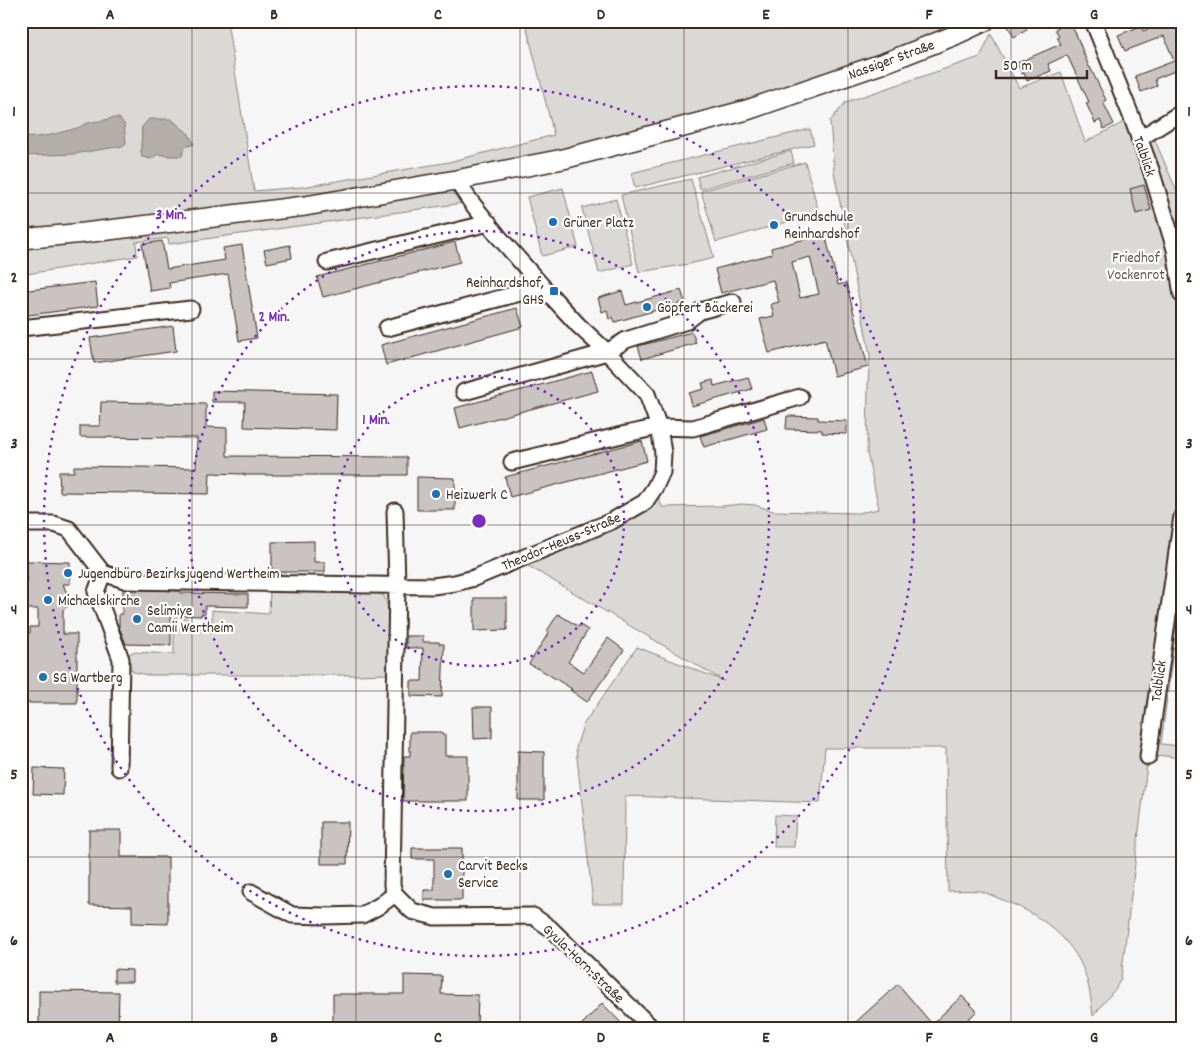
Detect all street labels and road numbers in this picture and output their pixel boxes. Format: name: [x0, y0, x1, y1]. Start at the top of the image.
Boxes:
street label: Nassiger Straße: [845, 35, 938, 87]
street label: Talblick: [1126, 133, 1160, 180]
street label: Theodor-Heuss-Straße: [499, 508, 625, 578]
street label: Talblick: [1146, 659, 1174, 703]
street label: Gyula-Horn-Straße: [537, 920, 629, 1010]

